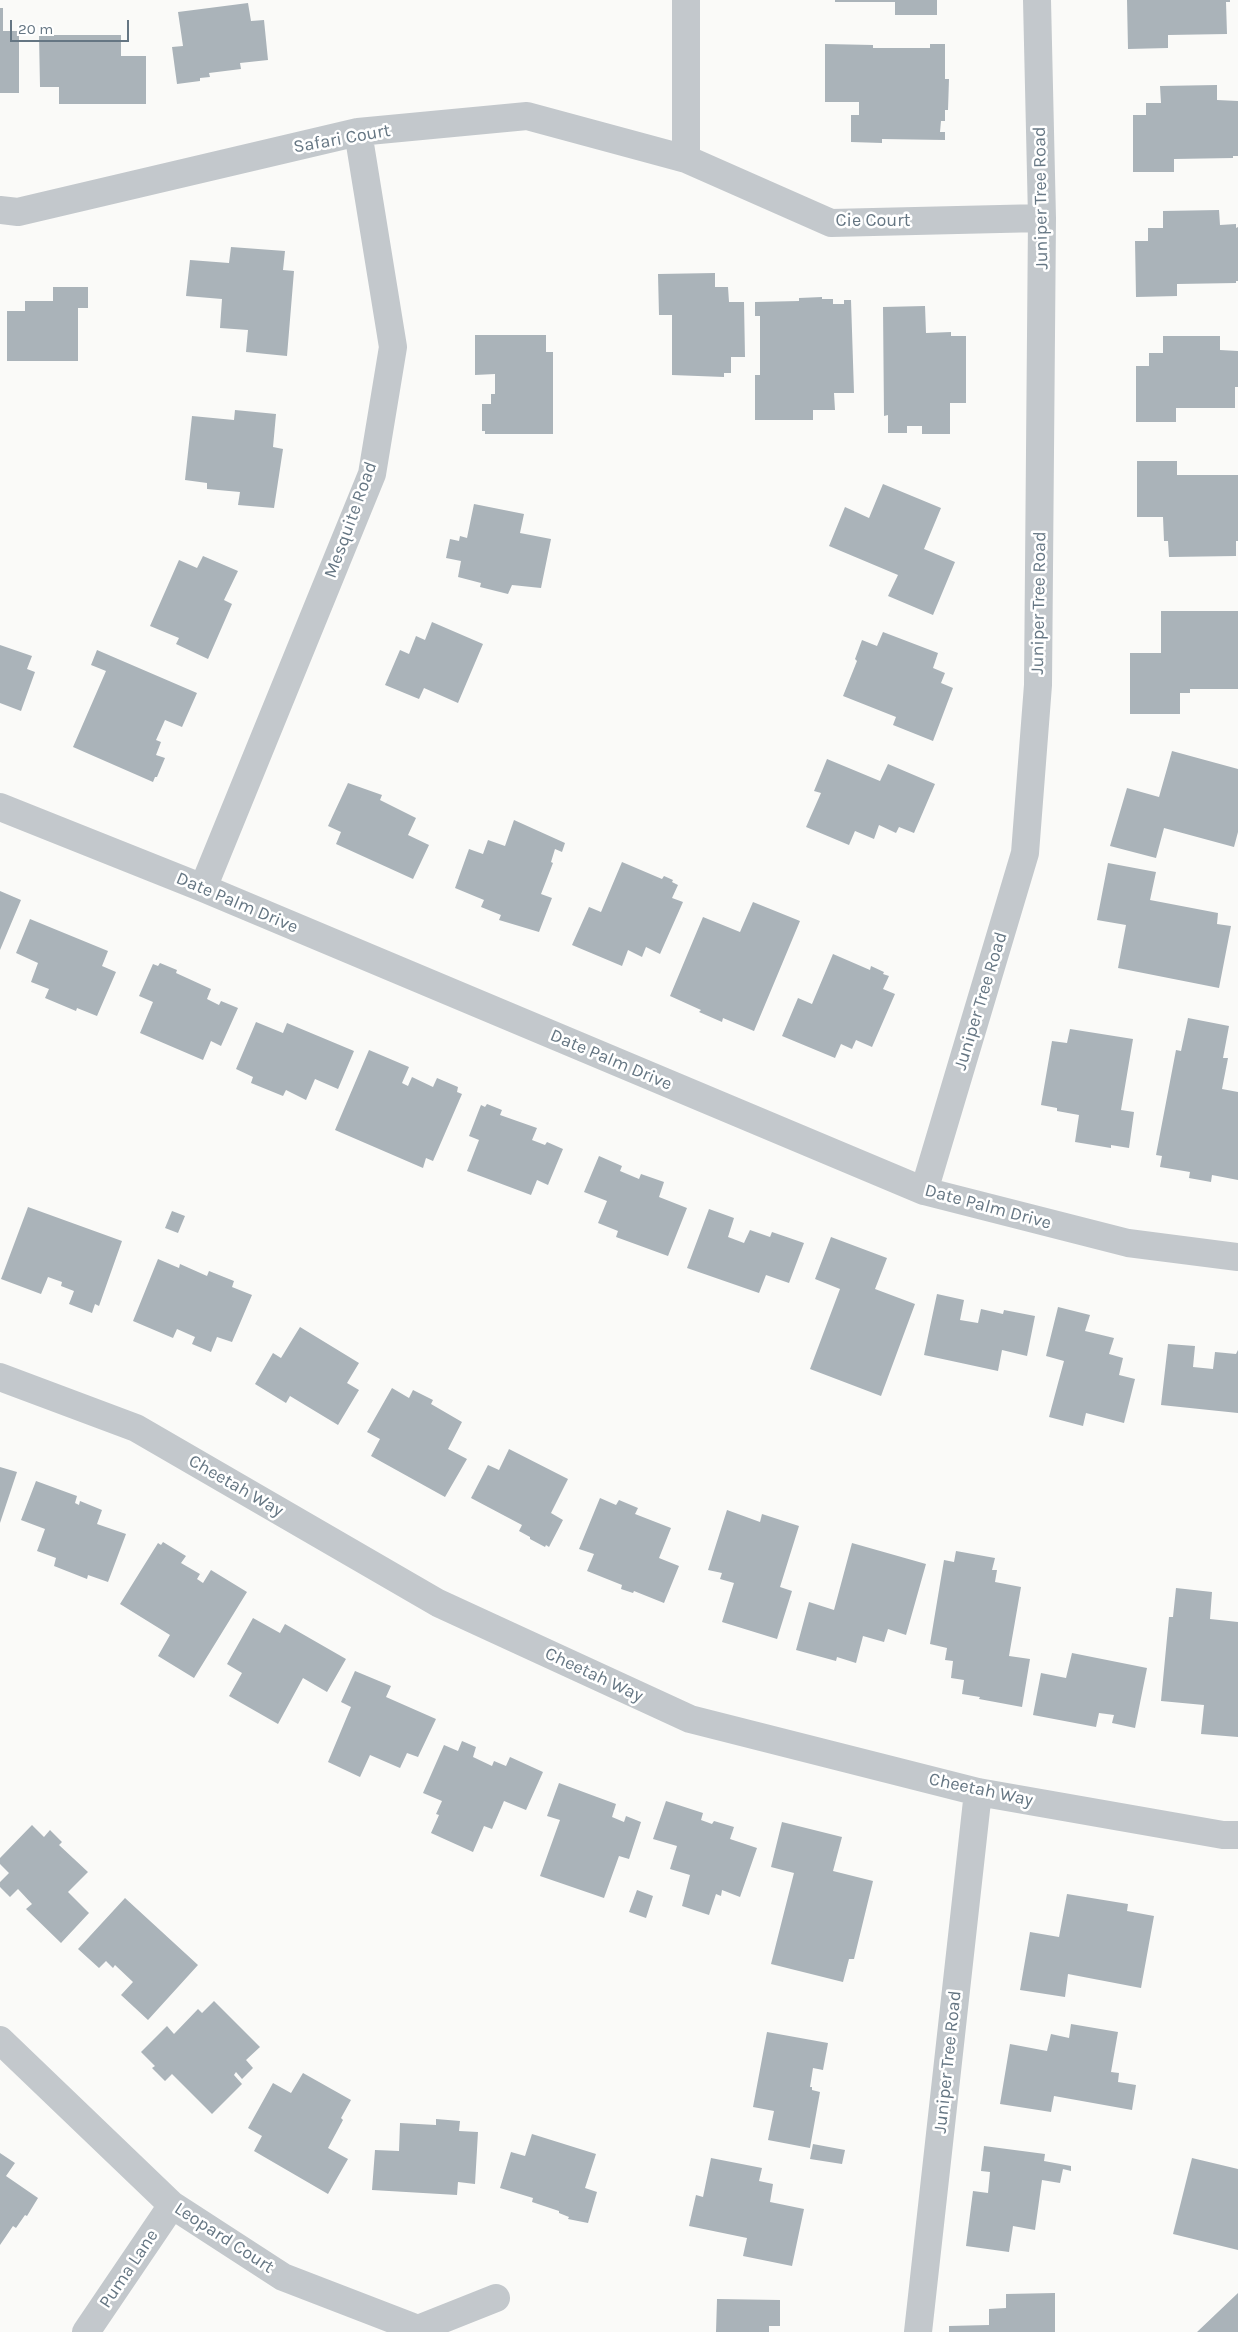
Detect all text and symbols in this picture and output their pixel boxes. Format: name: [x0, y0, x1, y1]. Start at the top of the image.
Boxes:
scale bar: [12, 10, 131, 42]
text: 20 m: [18, 20, 53, 38]
street label: Safari Court: [292, 120, 392, 158]
street label: Juniper Tree Road: [1029, 126, 1053, 270]
street label: Cie Court: [836, 210, 910, 232]
street label: Mesquite Road: [320, 459, 382, 581]
street label: Juniper Tree Road: [1027, 531, 1051, 675]
street label: Date Palm Drive: [173, 868, 301, 938]
street label: Juniper Tree Road: [950, 929, 1012, 1073]
street label: Date Palm Drive: [547, 1025, 675, 1095]
street label: Date Palm Drive: [922, 1180, 1054, 1234]
street label: Cheetah Way: [185, 1450, 287, 1522]
street label: Cheetah Way: [541, 1643, 647, 1707]
street label: Cheetah Way: [927, 1768, 1035, 1812]
street label: Juniper Tree Road: [930, 1990, 966, 2134]
street label: Leopard Court: [170, 2198, 278, 2278]
street label: Puma Lane: [95, 2226, 163, 2312]

